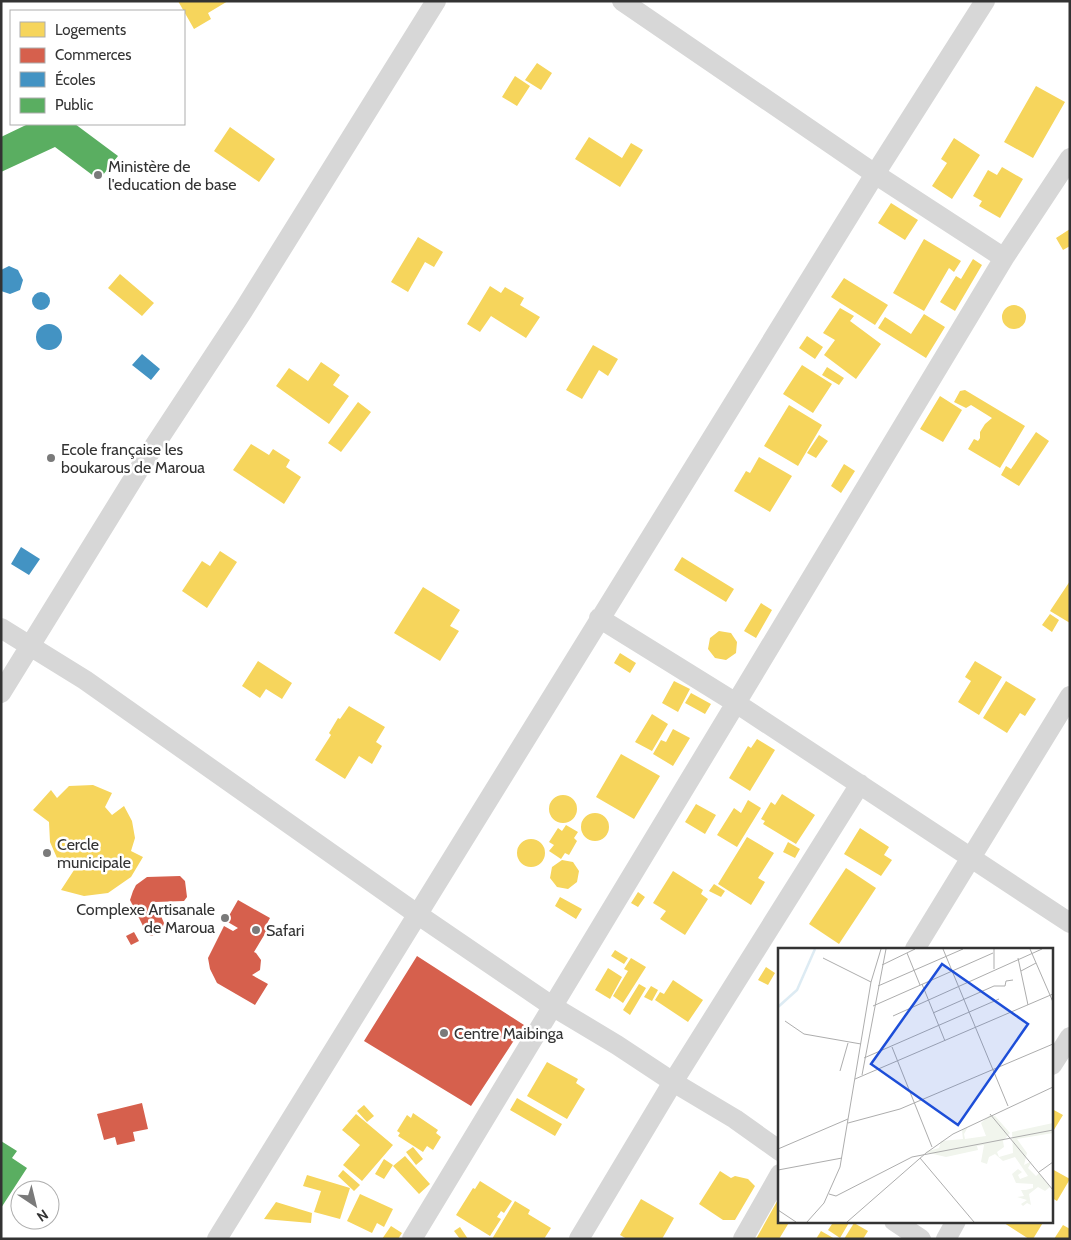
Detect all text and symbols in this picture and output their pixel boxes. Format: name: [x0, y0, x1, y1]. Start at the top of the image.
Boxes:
legend: [10, 10, 185, 125]
text: Logements: [55, 21, 126, 39]
text: Commerces: [55, 46, 131, 64]
text: Écoles: [55, 70, 95, 89]
text: Public: [55, 96, 93, 114]
place label: Ministère de l'education de base: [108, 157, 236, 194]
marker: Ministère de l'education de base: [92, 169, 104, 181]
place label: Ecole française les boukarous de Maroua: [61, 440, 205, 477]
marker: Ecole française les boukarous de Maroua: [45, 452, 57, 464]
place label: Cercle municipale: [57, 835, 131, 872]
marker: Cercle municipale: [41, 847, 53, 859]
place label: Complexe Artisanale de Maroua: [76, 900, 215, 937]
marker: Complexe Artisanale de Maroua: [219, 912, 231, 924]
place label: Safari: [266, 921, 304, 940]
marker: Safari: [250, 924, 262, 936]
inset map: [778, 948, 1054, 1222]
place label: Centre Maibinga: [454, 1024, 564, 1043]
marker: Centre Maibinga: [438, 1027, 450, 1039]
north arrow: [10, 1180, 60, 1230]
text: N: [33, 1205, 52, 1226]

